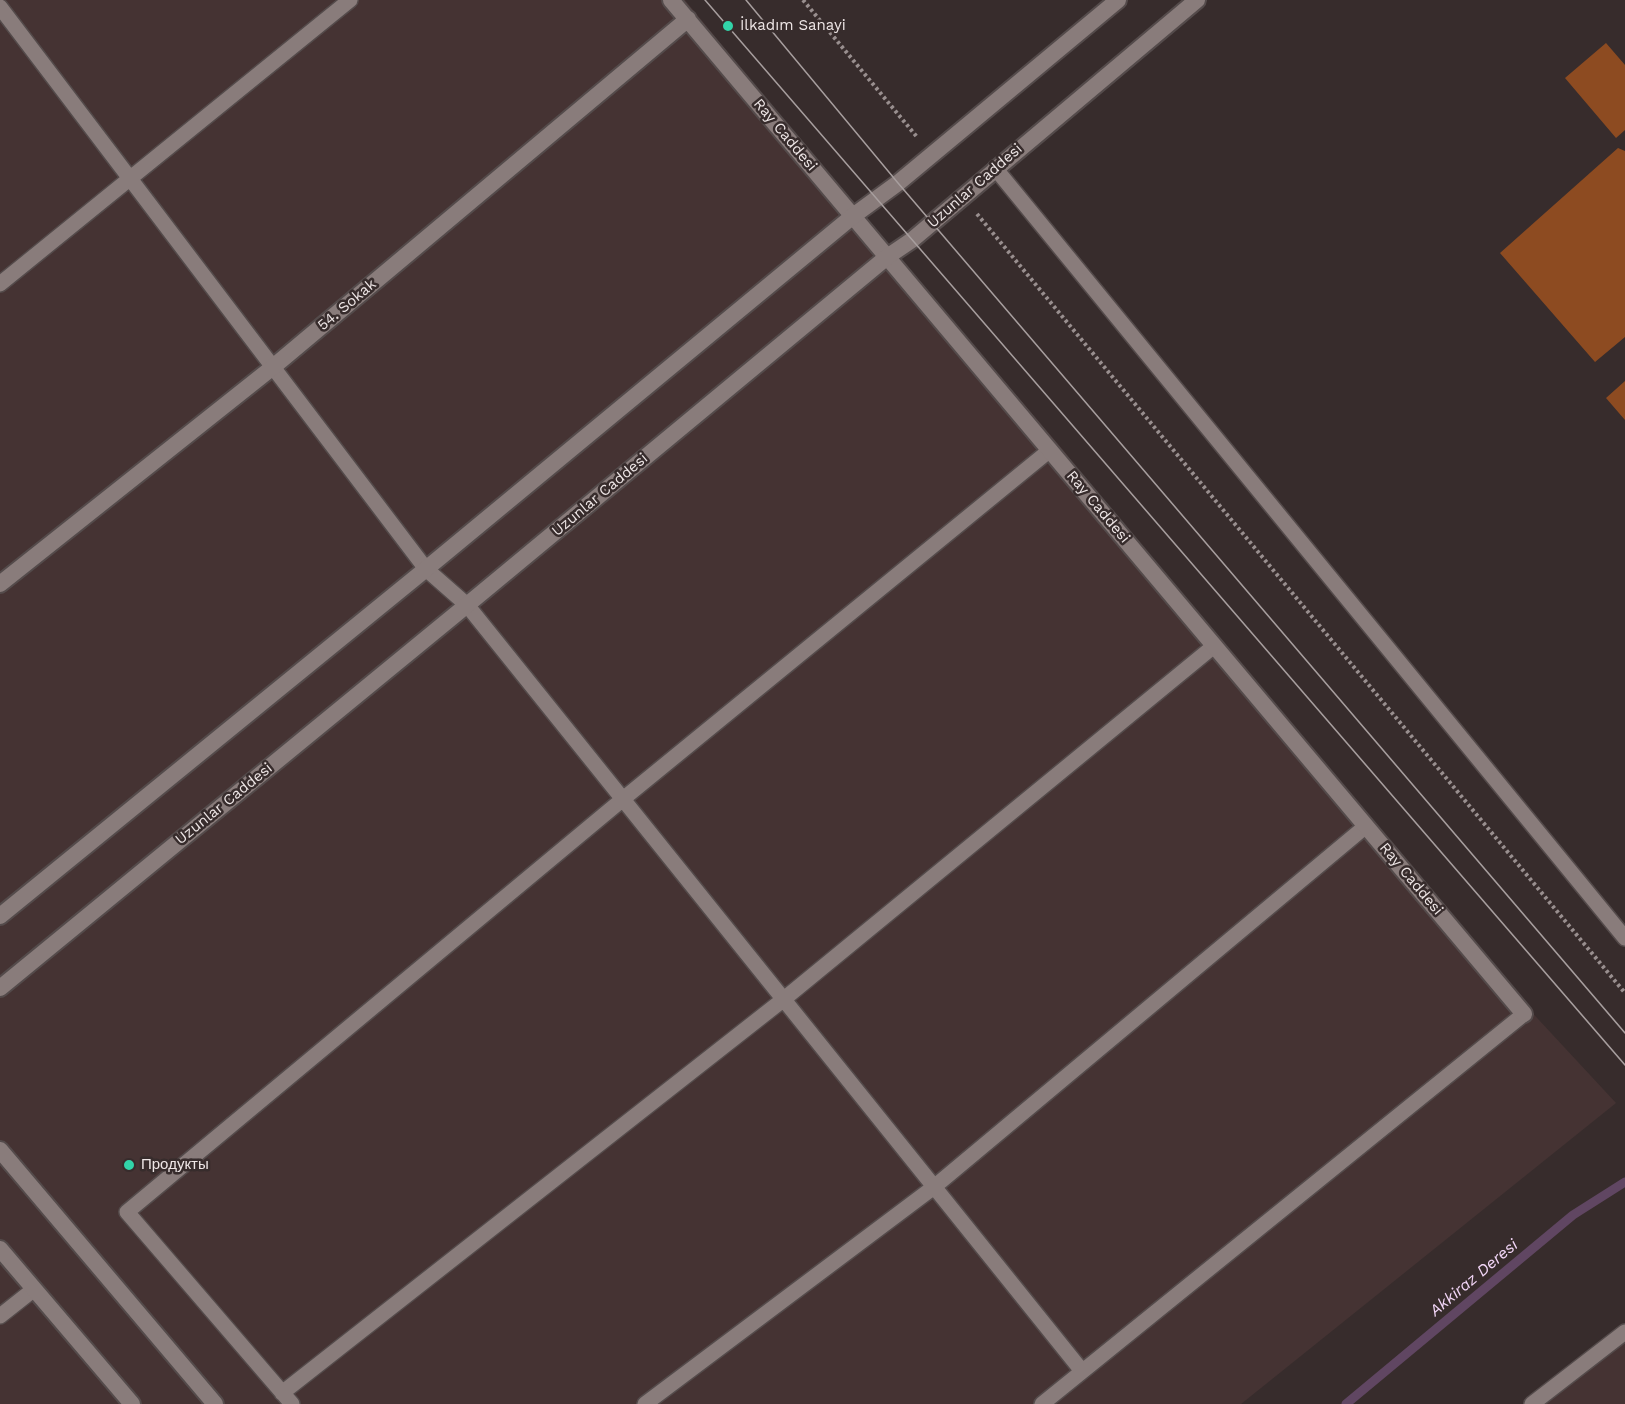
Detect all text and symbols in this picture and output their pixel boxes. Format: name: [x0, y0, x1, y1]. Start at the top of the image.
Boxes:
place label: İlkadım Sanayi: [740, 17, 846, 35]
marker: İlkadım Sanayi: [721, 19, 735, 33]
street label: Ray Caddesi: [749, 95, 821, 175]
street label: Uzunlar Caddesi: [924, 140, 1026, 232]
street label: 54. Sokak: [314, 275, 380, 335]
street label: Uzunlar Caddesi: [548, 450, 652, 540]
street label: Ray Caddesi: [1062, 467, 1134, 547]
street label: Uzunlar Caddesi: [172, 759, 276, 849]
street label: Ray Caddesi: [1375, 839, 1447, 919]
place label: Продукты: [141, 1156, 209, 1174]
marker: Продукты: [122, 1158, 136, 1172]
water label: Akkiraz Deresi: [1426, 1236, 1522, 1320]

